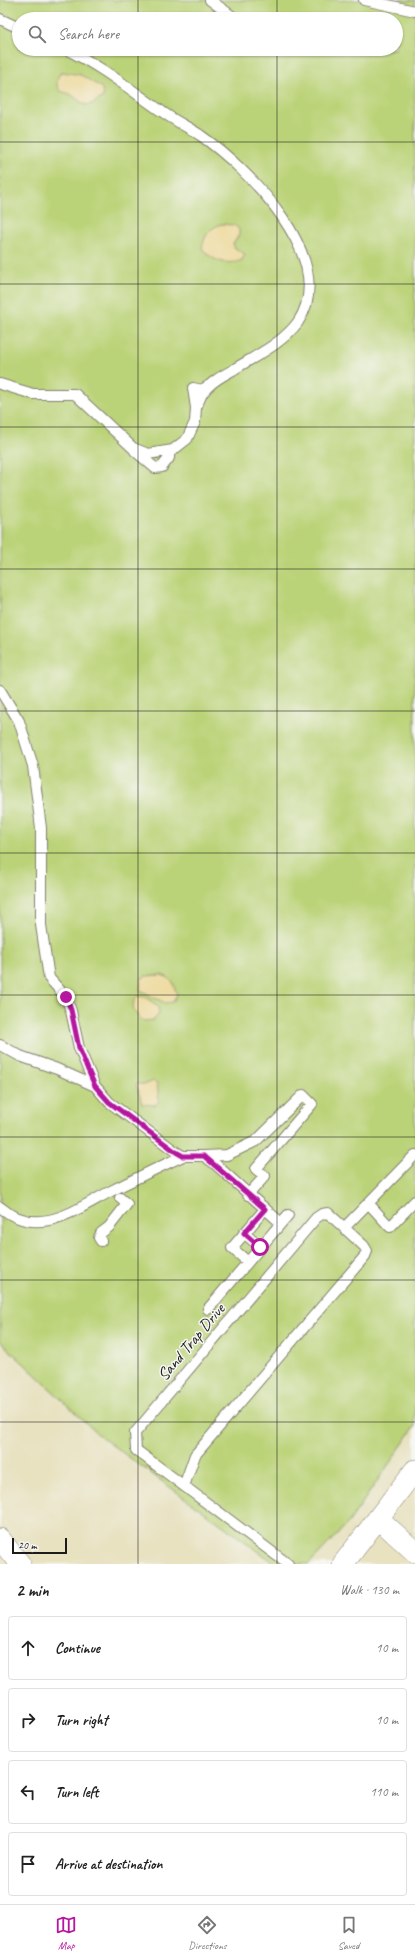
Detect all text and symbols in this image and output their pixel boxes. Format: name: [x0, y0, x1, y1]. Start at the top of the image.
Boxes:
search box: [12, 12, 403, 56]
icon: search: [26, 23, 48, 45]
text: Search here: [58, 25, 119, 44]
route end: [57, 988, 75, 1006]
route start: [251, 1238, 269, 1256]
street label: Sand Trap Drive: [153, 1298, 230, 1385]
scale bar: [12, 1536, 67, 1555]
text: 20 m: [18, 1538, 37, 1552]
text: 2 min: [16, 1580, 49, 1601]
text: Walk · 130 m: [340, 1582, 399, 1598]
icon: ahead: [17, 1637, 39, 1659]
text: Continue: [55, 1639, 100, 1658]
text: 10 m: [376, 1640, 398, 1656]
icon: right: [17, 1709, 39, 1731]
text: Turn right: [55, 1711, 108, 1730]
text: 10 m: [376, 1712, 398, 1728]
icon: left: [17, 1781, 39, 1803]
text: Turn left: [55, 1783, 98, 1802]
text: 110 m: [370, 1784, 398, 1800]
icon: arrive: [17, 1853, 39, 1875]
text: Arrive at destination: [55, 1855, 162, 1874]
tab: Map: [55, 1914, 77, 1952]
tab: Directions: [188, 1914, 227, 1952]
tab: Saved: [338, 1914, 360, 1952]

